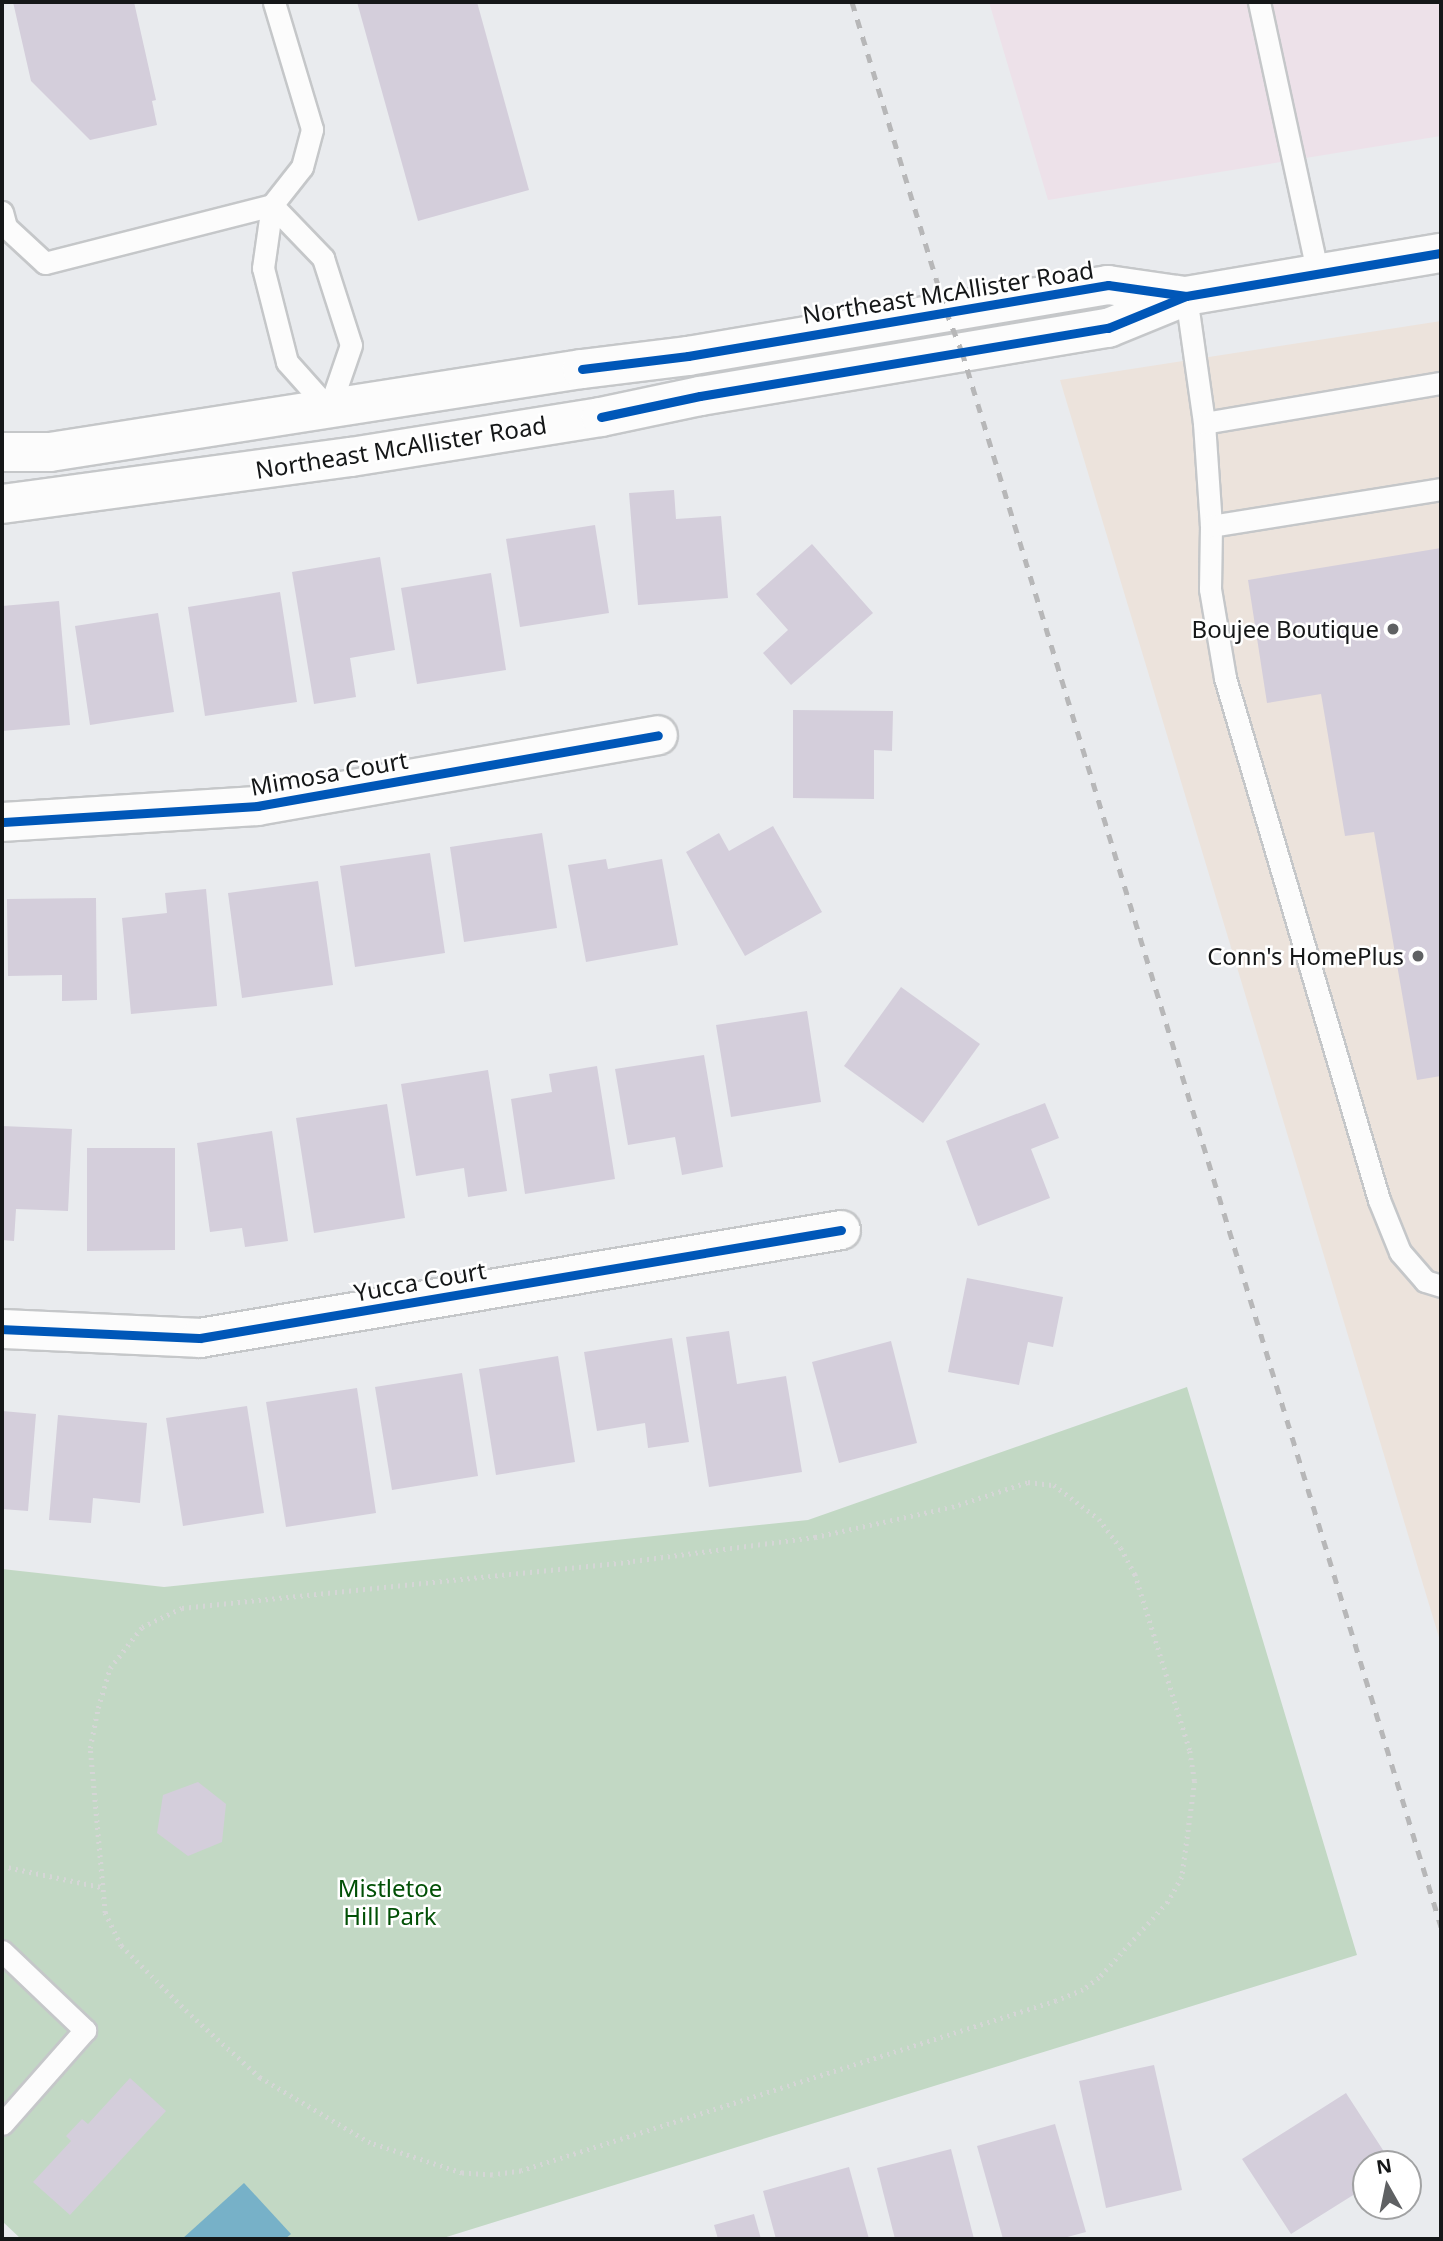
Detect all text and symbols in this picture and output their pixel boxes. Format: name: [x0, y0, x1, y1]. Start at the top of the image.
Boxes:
street label: Northeast McAllister Road: [800, 255, 1096, 329]
street label: Northeast McAllister Road: [253, 410, 549, 484]
place label: Boujee Boutique: [1192, 615, 1379, 643]
marker: Boujee Boutique: [1385, 621, 1401, 637]
street label: Mimosa Court: [248, 745, 410, 801]
place label: Conn's HomePlus: [1207, 942, 1404, 970]
marker: Conn's HomePlus: [1410, 948, 1426, 964]
street label: Yucca Court: [352, 1255, 488, 1307]
park label: Mistletoe Hill Park: [338, 1874, 442, 1930]
north arrow: [1352, 2150, 1422, 2220]
text: N: [1374, 2152, 1394, 2180]

